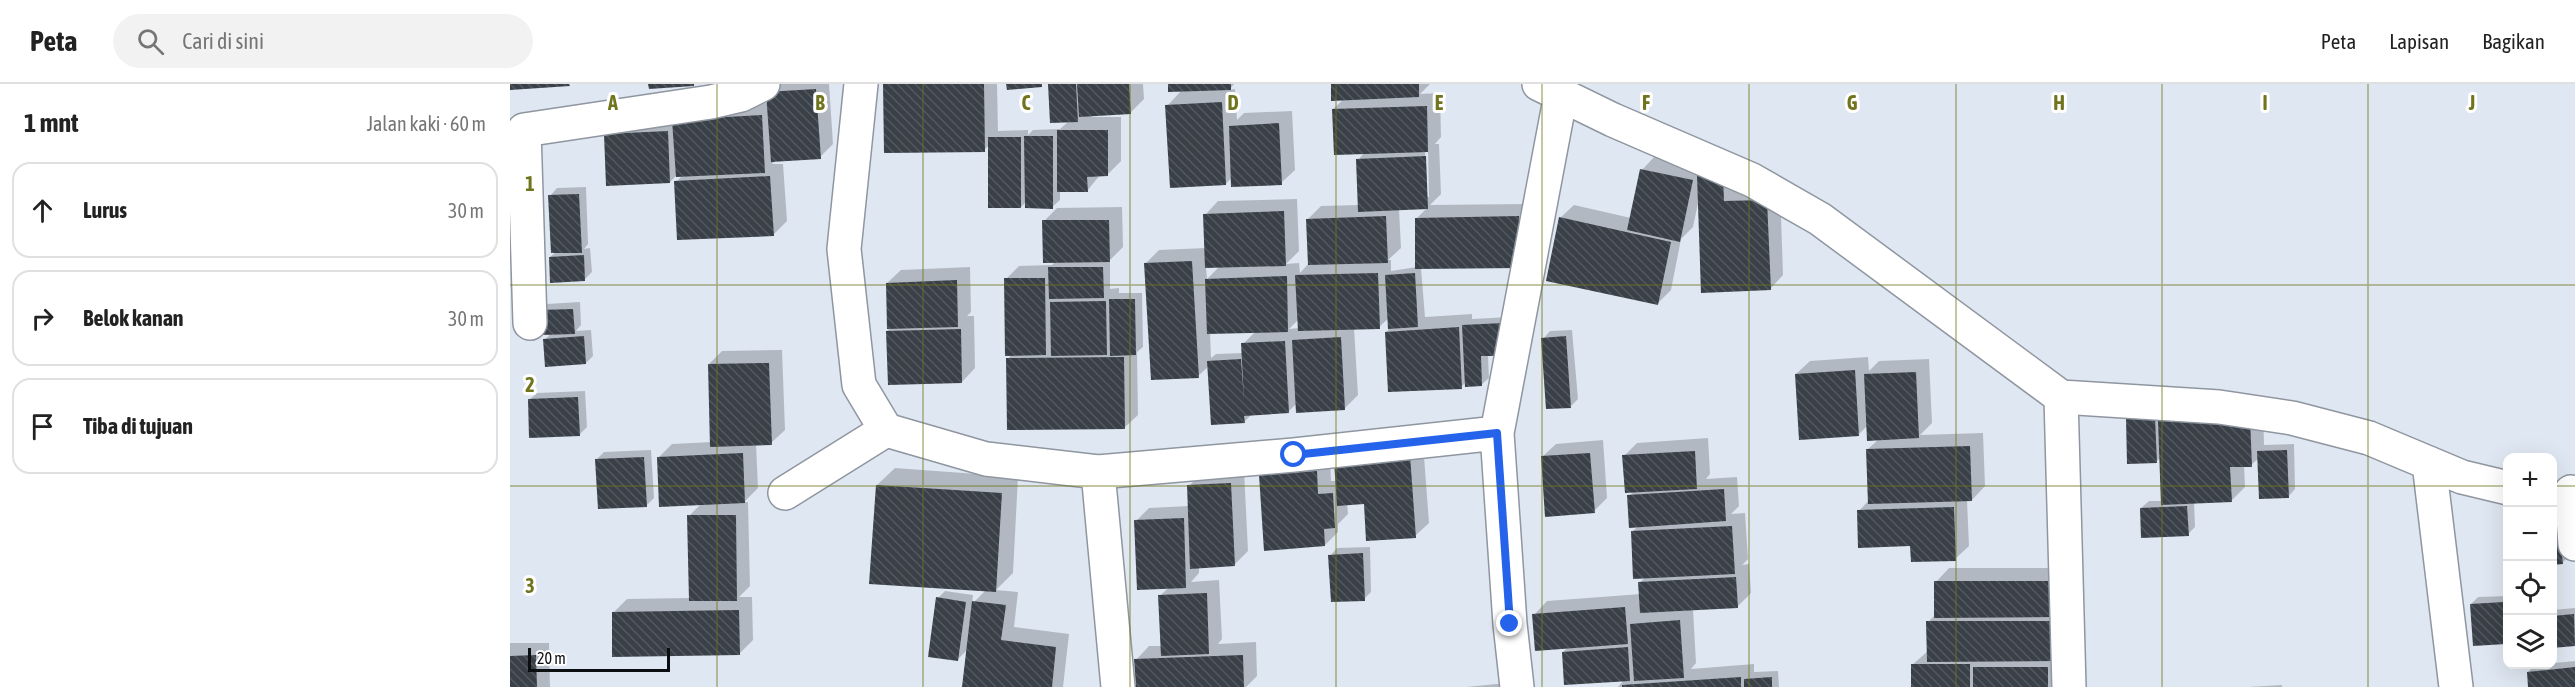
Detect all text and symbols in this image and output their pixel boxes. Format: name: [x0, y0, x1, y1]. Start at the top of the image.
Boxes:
search box: [113, 14, 533, 68]
text: Peta: [30, 25, 77, 57]
icon: search: [134, 25, 167, 58]
text: Cari di sini: [182, 28, 264, 54]
text: Peta: [2321, 29, 2356, 53]
text: Lapisan: [2389, 29, 2449, 53]
text: Bagikan: [2482, 29, 2545, 53]
text: A: [607, 91, 618, 114]
text: B: [815, 91, 825, 114]
text: C: [1022, 91, 1031, 114]
text: D: [1227, 91, 1239, 114]
text: E: [1435, 91, 1444, 114]
text: F: [1642, 91, 1650, 114]
text: G: [1847, 91, 1858, 114]
text: H: [2053, 91, 2065, 114]
text: I: [2262, 91, 2268, 114]
text: J: [2468, 91, 2475, 114]
text: 1 mnt: [24, 108, 79, 138]
text: Jalan kaki · 60 m: [367, 112, 486, 135]
text: 1: [525, 172, 535, 195]
icon: ahead: [26, 194, 59, 227]
text: Lurus: [83, 197, 127, 223]
text: 30 m: [448, 199, 484, 222]
icon: right: [26, 302, 59, 335]
text: Belok kanan: [83, 305, 184, 331]
text: 30 m: [448, 307, 484, 330]
text: 2: [525, 373, 535, 396]
icon: arrive: [26, 410, 59, 443]
text: Tiba di tujuan: [83, 413, 193, 439]
route start: [1280, 441, 1306, 467]
map controls: [2503, 453, 2557, 669]
button: +: [2503, 453, 2557, 507]
button: −: [2503, 507, 2557, 561]
button: locate: [2503, 561, 2557, 615]
text: 3: [525, 574, 535, 597]
route end: [1496, 610, 1522, 636]
button: layers: [2503, 615, 2557, 669]
scale bar: [528, 645, 670, 672]
text: 20 m: [537, 649, 566, 667]

